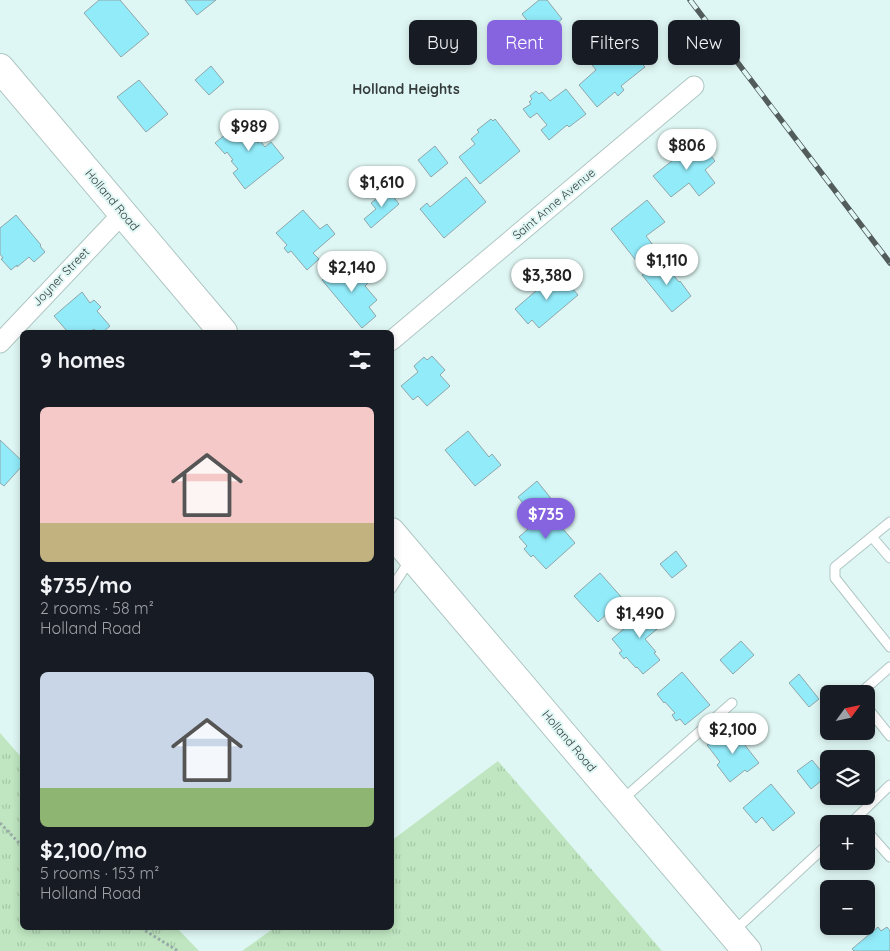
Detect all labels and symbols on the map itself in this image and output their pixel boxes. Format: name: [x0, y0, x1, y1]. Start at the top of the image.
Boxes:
district label: Holland Heights: [352, 80, 460, 98]
pin: $989: [219, 110, 279, 152]
pin: $806: [657, 128, 717, 171]
street label: Saint Anne Avenue: [509, 164, 598, 243]
street label: Holland Road: [82, 166, 143, 234]
pin: $1,610: [341, 166, 423, 208]
street label: Joyner Street: [29, 244, 92, 309]
pin: $1,110: [626, 244, 708, 286]
pin: $2,140: [311, 250, 393, 293]
pin: $3,380: [506, 258, 588, 301]
pin: $735: [516, 498, 576, 540]
pin: $1,490: [599, 596, 681, 639]
north arrow: [820, 685, 875, 740]
street label: Holland Road: [539, 707, 600, 775]
pin: $2,100: [692, 712, 774, 755]

